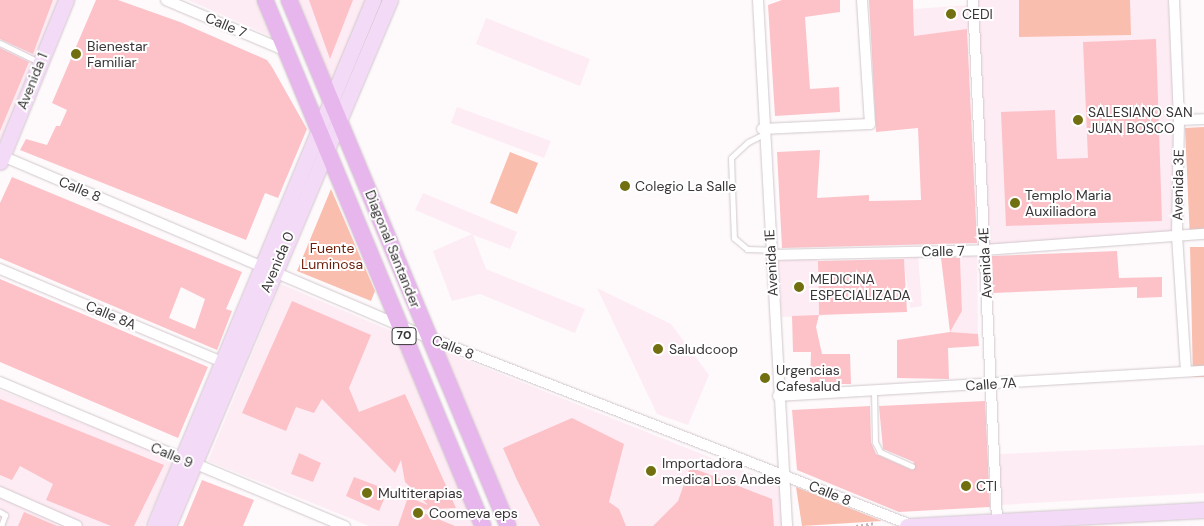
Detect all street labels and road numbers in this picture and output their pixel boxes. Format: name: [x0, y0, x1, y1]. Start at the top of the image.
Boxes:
street label: Calle 7: [203, 9, 249, 41]
street label: Avenida 1: [13, 50, 51, 112]
street label: Avenida 3E: [1169, 149, 1187, 221]
street label: Calle 8: [56, 173, 104, 205]
street label: Diagonal Santander: [362, 188, 424, 310]
street label: Avenida 4E: [975, 227, 995, 299]
street label: Avenida 0: [257, 229, 297, 295]
street label: Avenida 1E: [761, 229, 781, 297]
street label: Calle 7: [921, 242, 965, 260]
street label: Calle 8A: [83, 297, 139, 333]
road number: 70: [392, 326, 416, 346]
street label: Calle 8: [429, 331, 477, 363]
street label: Calle 7A: [965, 374, 1017, 394]
street label: Calle 9: [148, 439, 196, 471]
street label: Calle 8: [806, 477, 854, 509]

